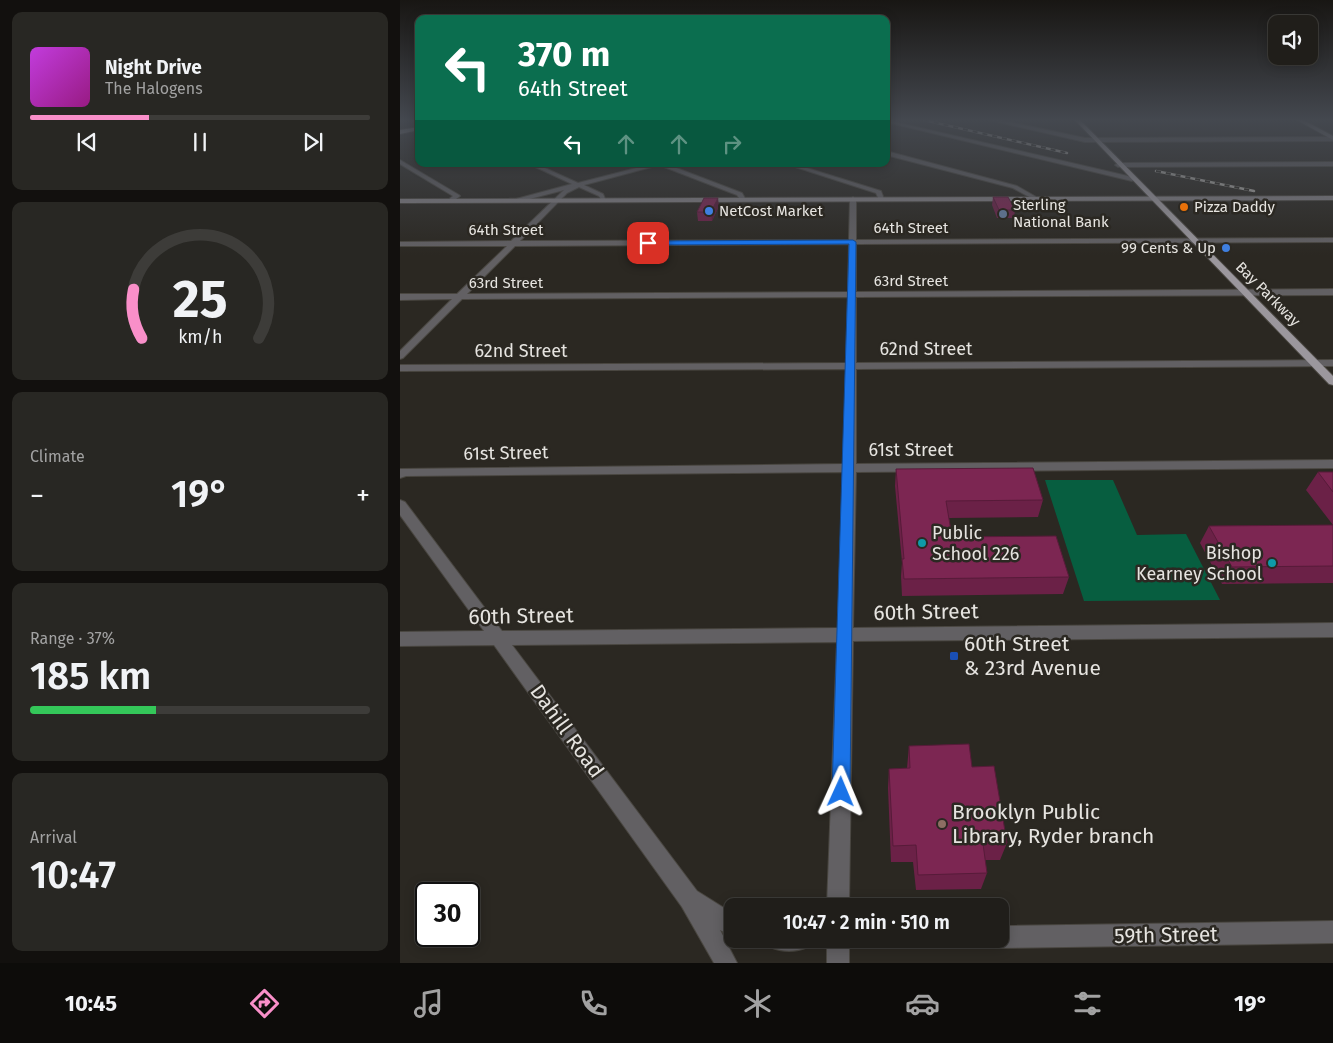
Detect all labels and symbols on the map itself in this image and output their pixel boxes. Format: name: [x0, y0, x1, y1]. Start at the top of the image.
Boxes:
place label: Sterling National Bank: [1013, 196, 1109, 231]
place label: Pizza Daddy: [1194, 198, 1276, 216]
marker: Pizza Daddy: [1178, 201, 1190, 213]
place label: NetCost Market: [719, 202, 823, 220]
marker: NetCost Market: [703, 205, 715, 217]
marker: Sterling National Bank: [997, 208, 1009, 220]
street label: 64th Street: [874, 219, 949, 237]
street label: 64th Street: [469, 221, 544, 239]
pin: [627, 222, 669, 264]
place label: 99 Cents & Up: [1121, 239, 1216, 257]
marker: 99 Cents & Up: [1220, 242, 1232, 254]
street label: Bay Parkway: [1232, 258, 1304, 330]
street label: 63rd Street: [874, 272, 949, 290]
street label: 63rd Street: [469, 274, 544, 292]
street label: 62nd Street: [879, 338, 973, 360]
street label: 62nd Street: [474, 340, 568, 362]
street label: 61st Street: [868, 439, 954, 461]
street label: 61st Street: [463, 441, 549, 465]
place label: Public School 226: [932, 522, 1019, 565]
marker: Public School 226: [916, 537, 928, 549]
place label: Bishop Kearney School: [1136, 542, 1262, 585]
marker: Bishop Kearney School: [1266, 557, 1278, 569]
street label: 60th Street: [873, 598, 979, 626]
street label: 60th Street: [468, 602, 574, 630]
place label: 60th Street & 23rd Avenue: [964, 631, 1101, 681]
marker: 60th Street & 23rd Avenue: [948, 650, 960, 662]
street label: Dahill Road: [524, 679, 610, 783]
position arrow: [814, 765, 866, 817]
place label: Brooklyn Public Library, Ryder branch: [952, 799, 1154, 849]
marker: Brooklyn Public Library, Ryder branch: [936, 818, 948, 830]
speed limit sign: 30: [415, 882, 480, 947]
street label: 59th Street: [1114, 921, 1218, 949]

